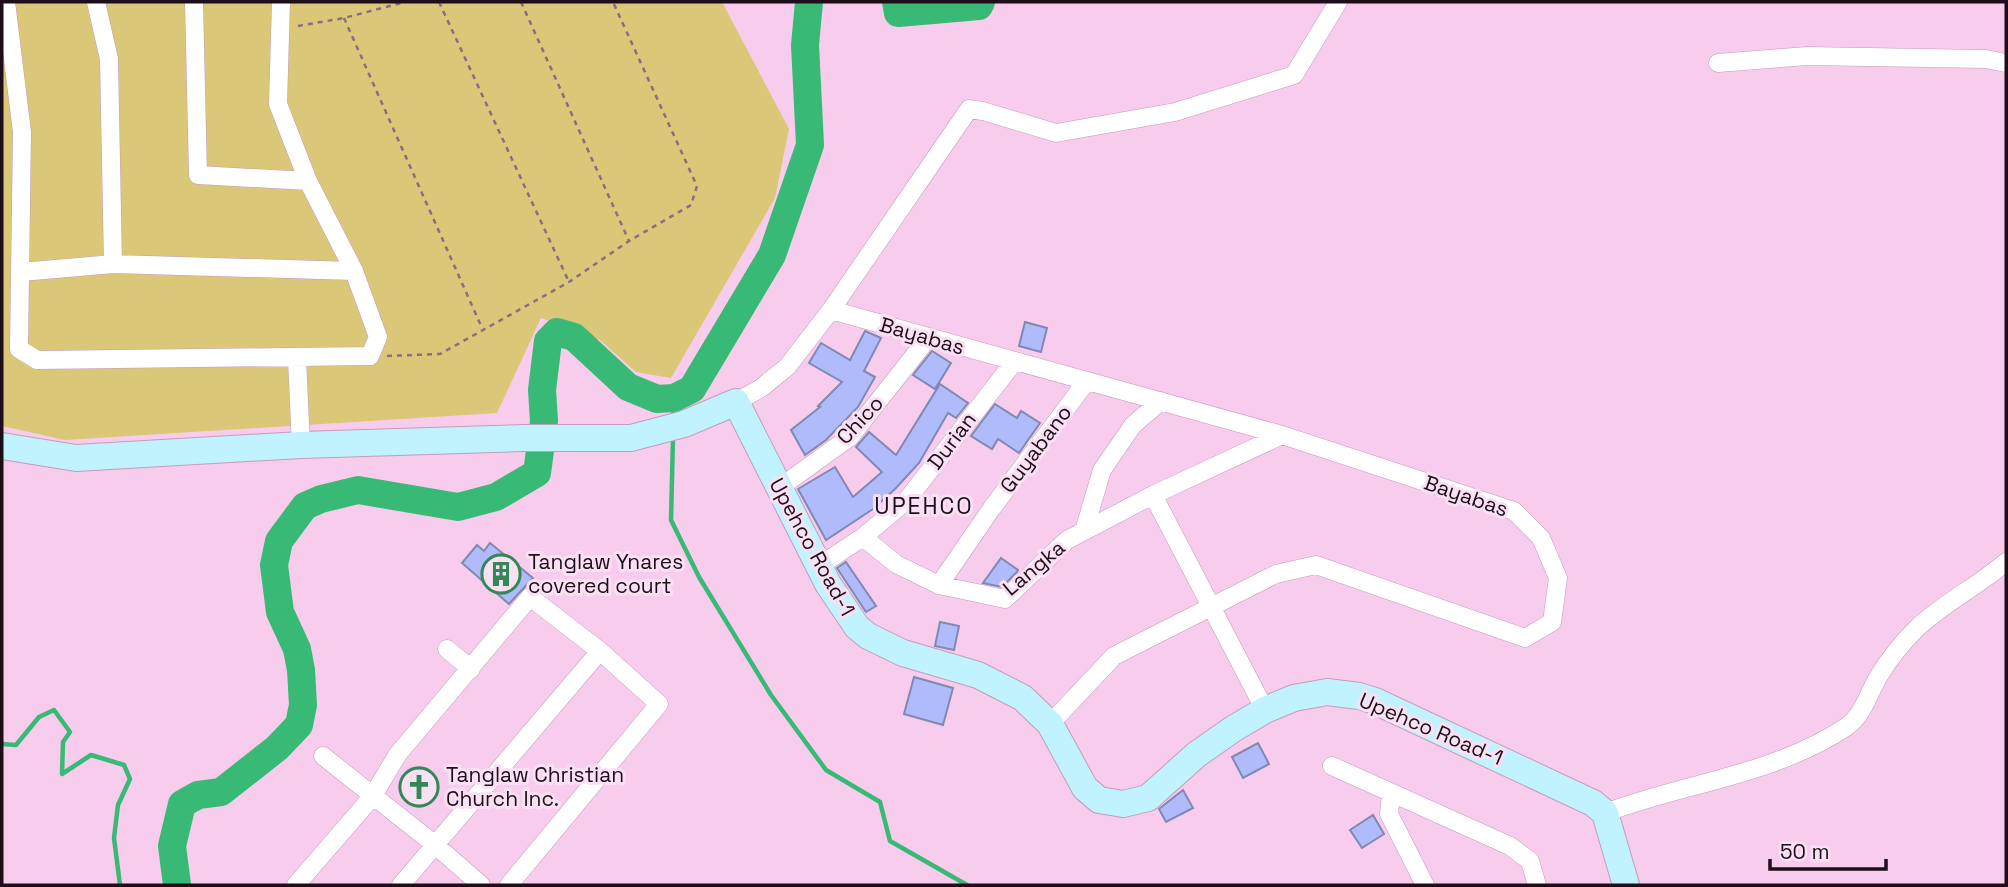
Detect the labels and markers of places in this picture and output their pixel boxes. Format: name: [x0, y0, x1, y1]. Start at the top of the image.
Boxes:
place label: Tanglaw Ynares covered court: [528, 548, 683, 599]
building icon: Tanglaw Ynares covered court: [480, 553, 522, 595]
place label: Tanglaw Christian Church Inc.: [446, 761, 624, 812]
church icon: Tanglaw Christian Church Inc.: [398, 766, 440, 808]

